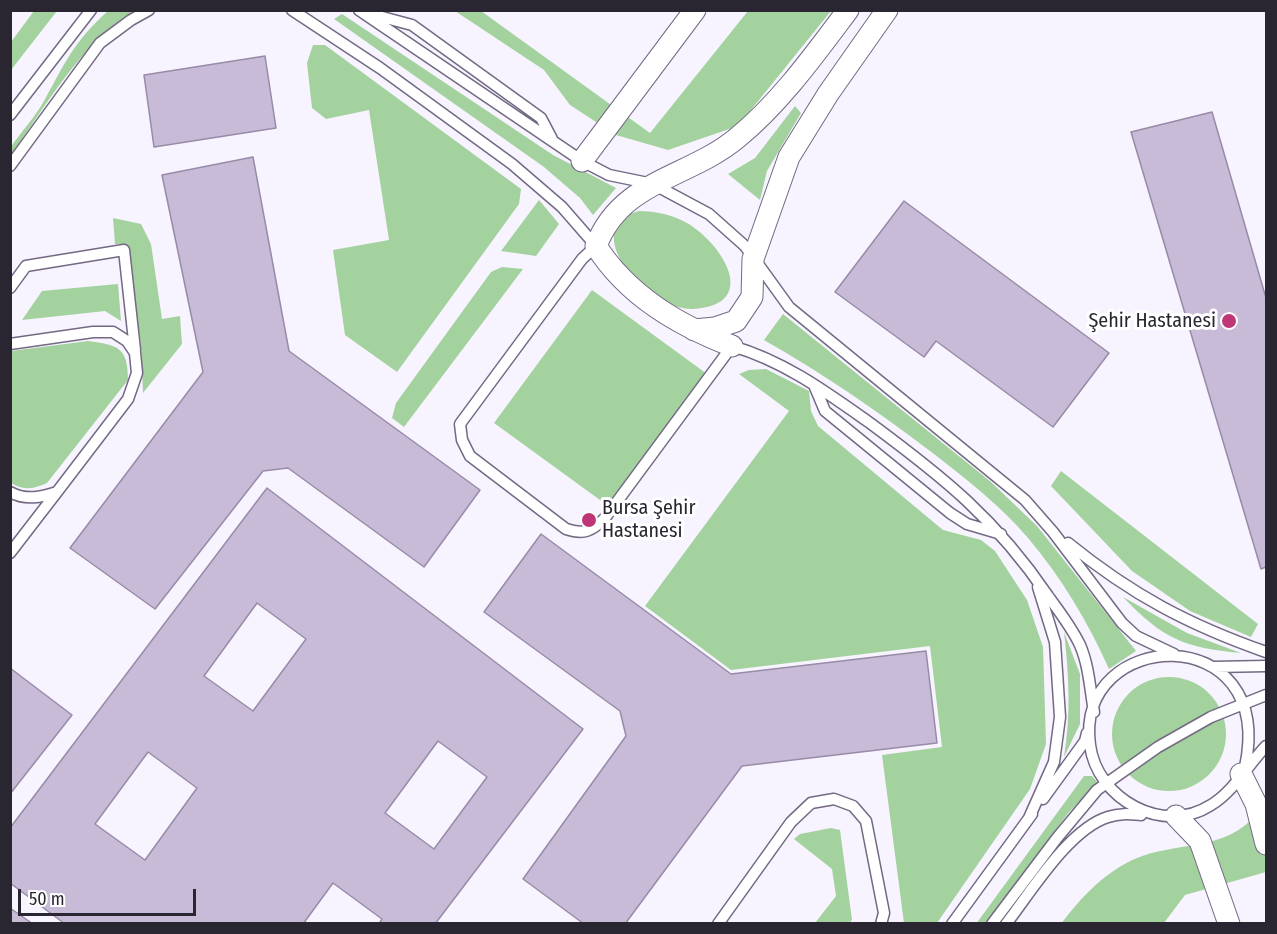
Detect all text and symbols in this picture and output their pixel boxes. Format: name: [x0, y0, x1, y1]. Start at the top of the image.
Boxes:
place label: Şehir Hastanesi: [1088, 309, 1216, 333]
marker: Şehir Hastanesi: [1220, 312, 1238, 330]
place label: Bursa Şehir Hastanesi: [602, 496, 695, 543]
marker: Bursa Şehir Hastanesi: [580, 511, 598, 529]
scale bar: [21, 877, 200, 915]
text: 50 m: [29, 888, 65, 910]

